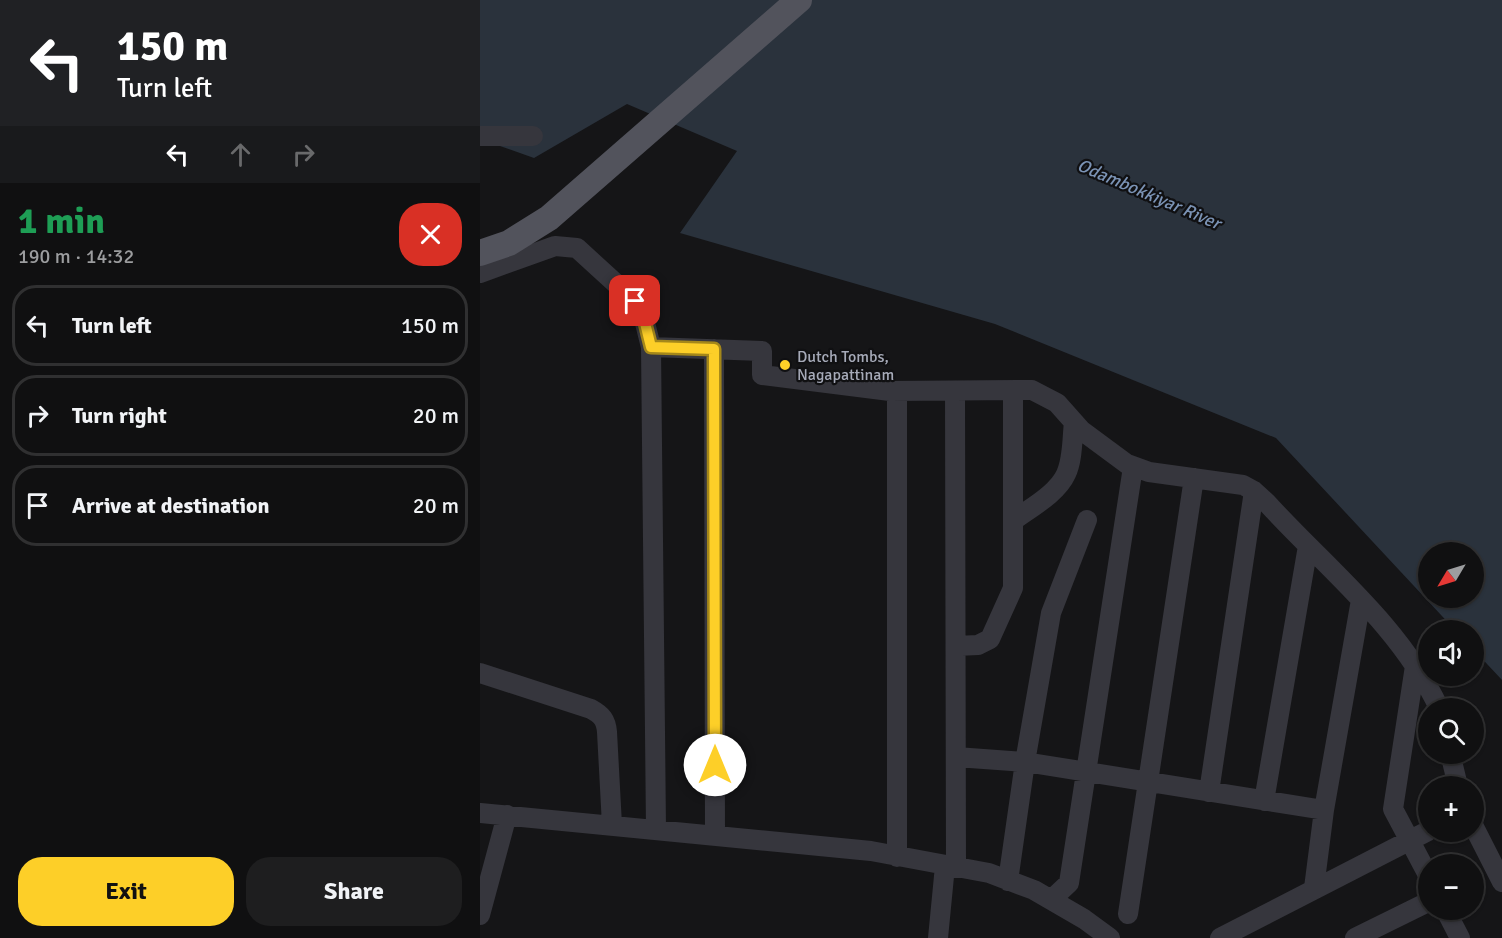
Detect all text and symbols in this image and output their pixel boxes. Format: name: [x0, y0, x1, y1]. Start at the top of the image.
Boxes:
text: 150 m: [117, 21, 228, 72]
icon: left: [18, 24, 96, 102]
text: Turn left: [117, 72, 212, 105]
icon: left: [161, 138, 194, 171]
icon: ahead: [224, 138, 257, 171]
icon: right: [287, 138, 320, 171]
water label: Odambokkiyar River: [1074, 154, 1226, 235]
text: 1 min: [18, 199, 105, 244]
button: close: [399, 203, 462, 266]
text: 190 m · 14:32: [18, 244, 134, 269]
pin: [609, 275, 660, 326]
icon: arrive: [618, 284, 651, 317]
icon: left: [21, 309, 54, 342]
text: Turn left: [72, 312, 152, 339]
text: 150 m: [401, 312, 459, 339]
place label: Dutch Tombs, Nagapattinam: [797, 347, 894, 385]
marker: Dutch Tombs, Nagapattinam: [778, 358, 792, 372]
icon: right: [21, 399, 54, 432]
text: Turn right: [72, 402, 167, 429]
text: 20 m: [413, 402, 459, 429]
icon: arrive: [21, 489, 54, 522]
text: Arrive at destination: [72, 492, 269, 519]
text: 20 m: [413, 492, 459, 519]
north arrow: [1418, 542, 1484, 608]
map controls: [1418, 542, 1484, 920]
button: sound: [1418, 620, 1484, 686]
button: search: [1418, 698, 1484, 764]
position arrow: [683, 733, 747, 797]
button: +: [1418, 776, 1484, 842]
button: −: [1418, 854, 1484, 920]
button: Exit: [18, 857, 234, 926]
button: Share: [246, 857, 462, 926]

